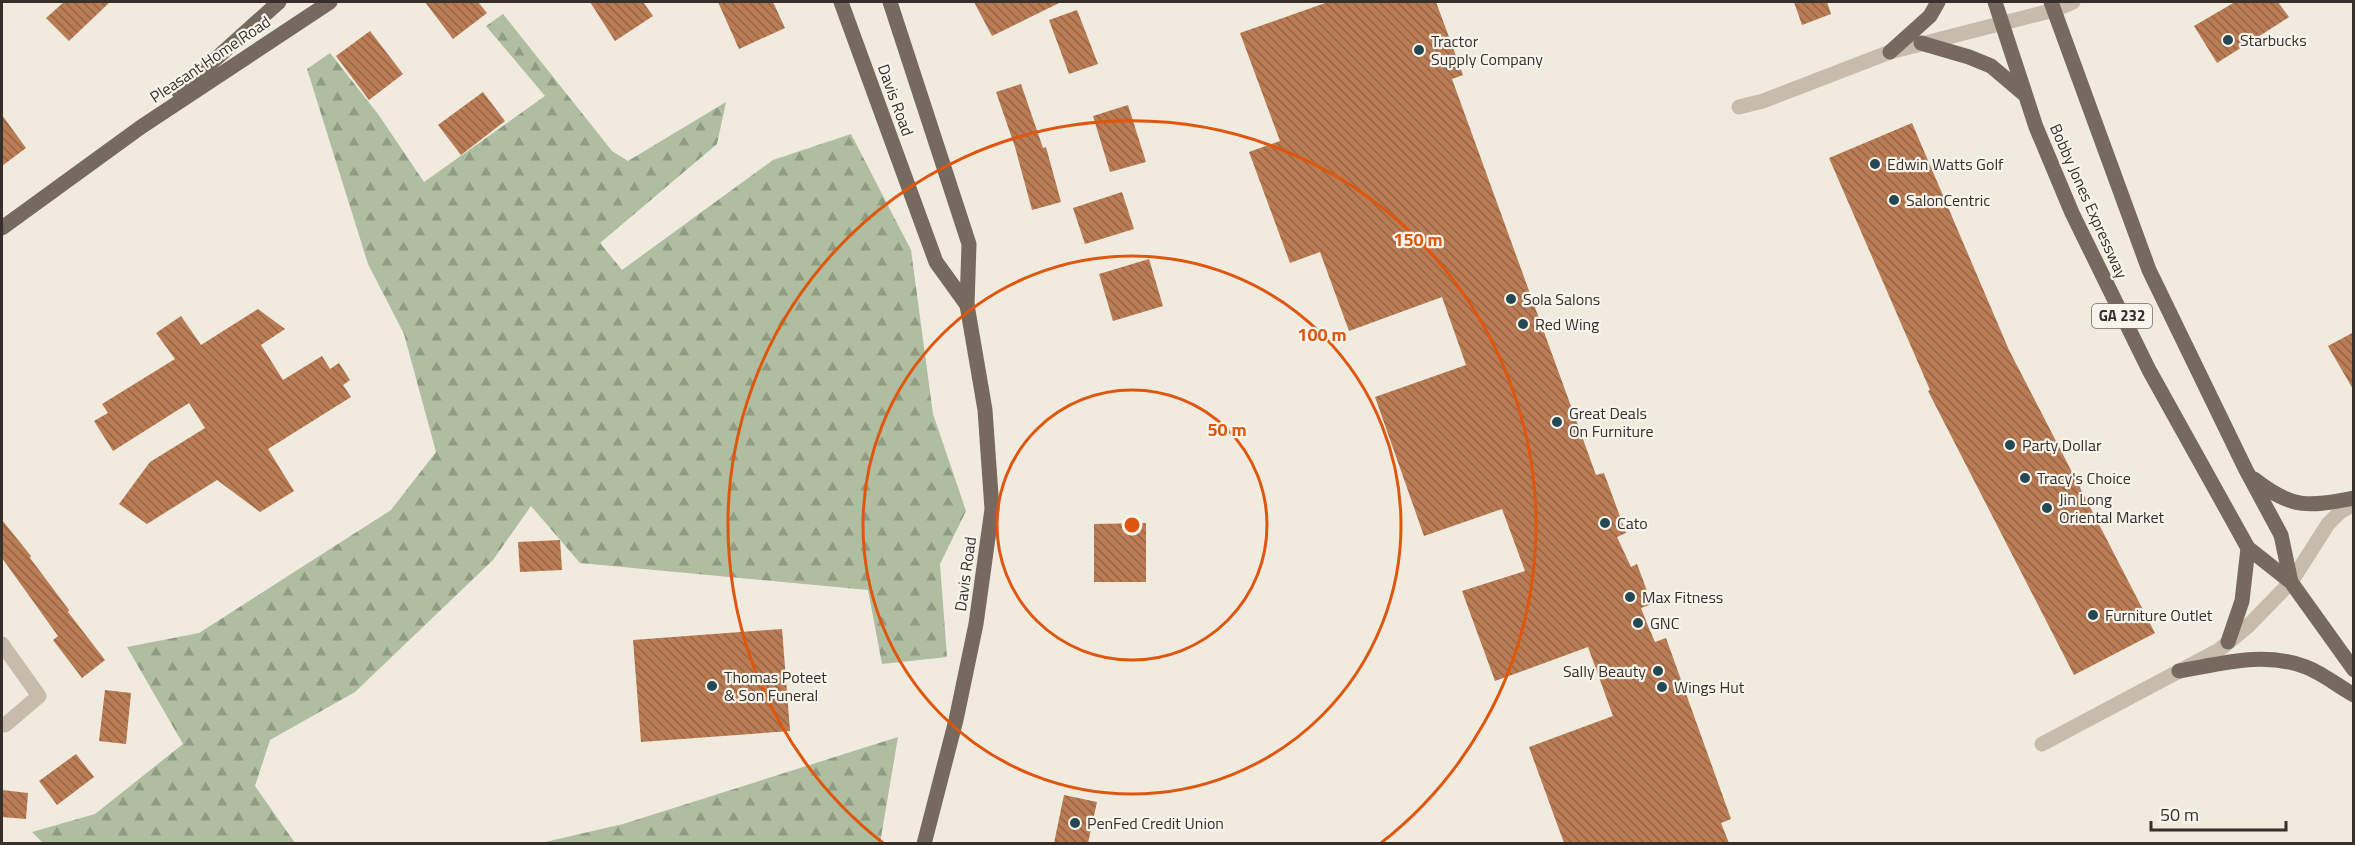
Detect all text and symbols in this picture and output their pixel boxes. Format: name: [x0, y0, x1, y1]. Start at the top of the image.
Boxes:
street label: Pleasant Home Road: [145, 10, 275, 108]
place label: Starbucks: [2240, 28, 2307, 52]
place label: Tractor Supply Company: [1431, 29, 1543, 71]
marker: Starbucks: [2221, 33, 2235, 47]
marker: Tractor Supply Company: [1412, 43, 1426, 57]
street label: Davis Road: [872, 61, 920, 139]
street label: Bobby Jones Expressway: [2044, 120, 2134, 283]
place label: Edwin Watts Golf: [1887, 152, 2004, 176]
marker: Edwin Watts Golf: [1868, 157, 1882, 171]
place label: SalonCentric: [1906, 188, 1990, 212]
marker: SalonCentric: [1887, 193, 1901, 207]
text: 150 m: [1393, 226, 1443, 253]
place label: Sola Salons: [1523, 287, 1600, 311]
marker: Sola Salons: [1504, 292, 1518, 306]
road number: GA 232: [2092, 304, 2152, 328]
place label: Red Wing: [1535, 312, 1599, 336]
marker: Red Wing: [1516, 317, 1530, 331]
text: 100 m: [1297, 321, 1347, 348]
place label: Great Deals On Furniture: [1569, 401, 1654, 443]
marker: Great Deals On Furniture: [1550, 415, 1564, 429]
text: 50 m: [1207, 416, 1247, 443]
place label: Party Dollar: [2022, 433, 2102, 457]
marker: Party Dollar: [2003, 438, 2017, 452]
place label: Tracy's Choice: [2037, 466, 2131, 490]
marker: Tracy's Choice: [2018, 471, 2032, 485]
place label: Jin Long Oriental Market: [2059, 487, 2165, 529]
marker: Jin Long Oriental Market: [2040, 501, 2054, 515]
place label: Cato: [1617, 511, 1648, 535]
centre of rings: [1122, 515, 1142, 535]
marker: Cato: [1598, 516, 1612, 530]
street label: Davis Road: [948, 535, 982, 613]
place label: Max Fitness: [1642, 585, 1723, 609]
marker: Max Fitness: [1623, 590, 1637, 604]
place label: Furniture Outlet: [2105, 603, 2213, 627]
marker: Furniture Outlet: [2086, 608, 2100, 622]
place label: GNC: [1650, 611, 1680, 635]
marker: GNC: [1631, 616, 1645, 630]
place label: Sally Beauty: [1563, 659, 1646, 683]
marker: Sally Beauty: [1651, 664, 1665, 678]
place label: Thomas Poteet & Son Funeral: [724, 665, 827, 707]
place label: Wings Hut: [1674, 675, 1745, 699]
marker: Thomas Poteet & Son Funeral: [705, 679, 719, 693]
marker: Wings Hut: [1655, 680, 1669, 694]
scale bar: [2151, 794, 2286, 832]
text: 50 m: [2160, 801, 2199, 828]
place label: PenFed Credit Union: [1087, 811, 1224, 835]
marker: PenFed Credit Union: [1068, 816, 1082, 830]

